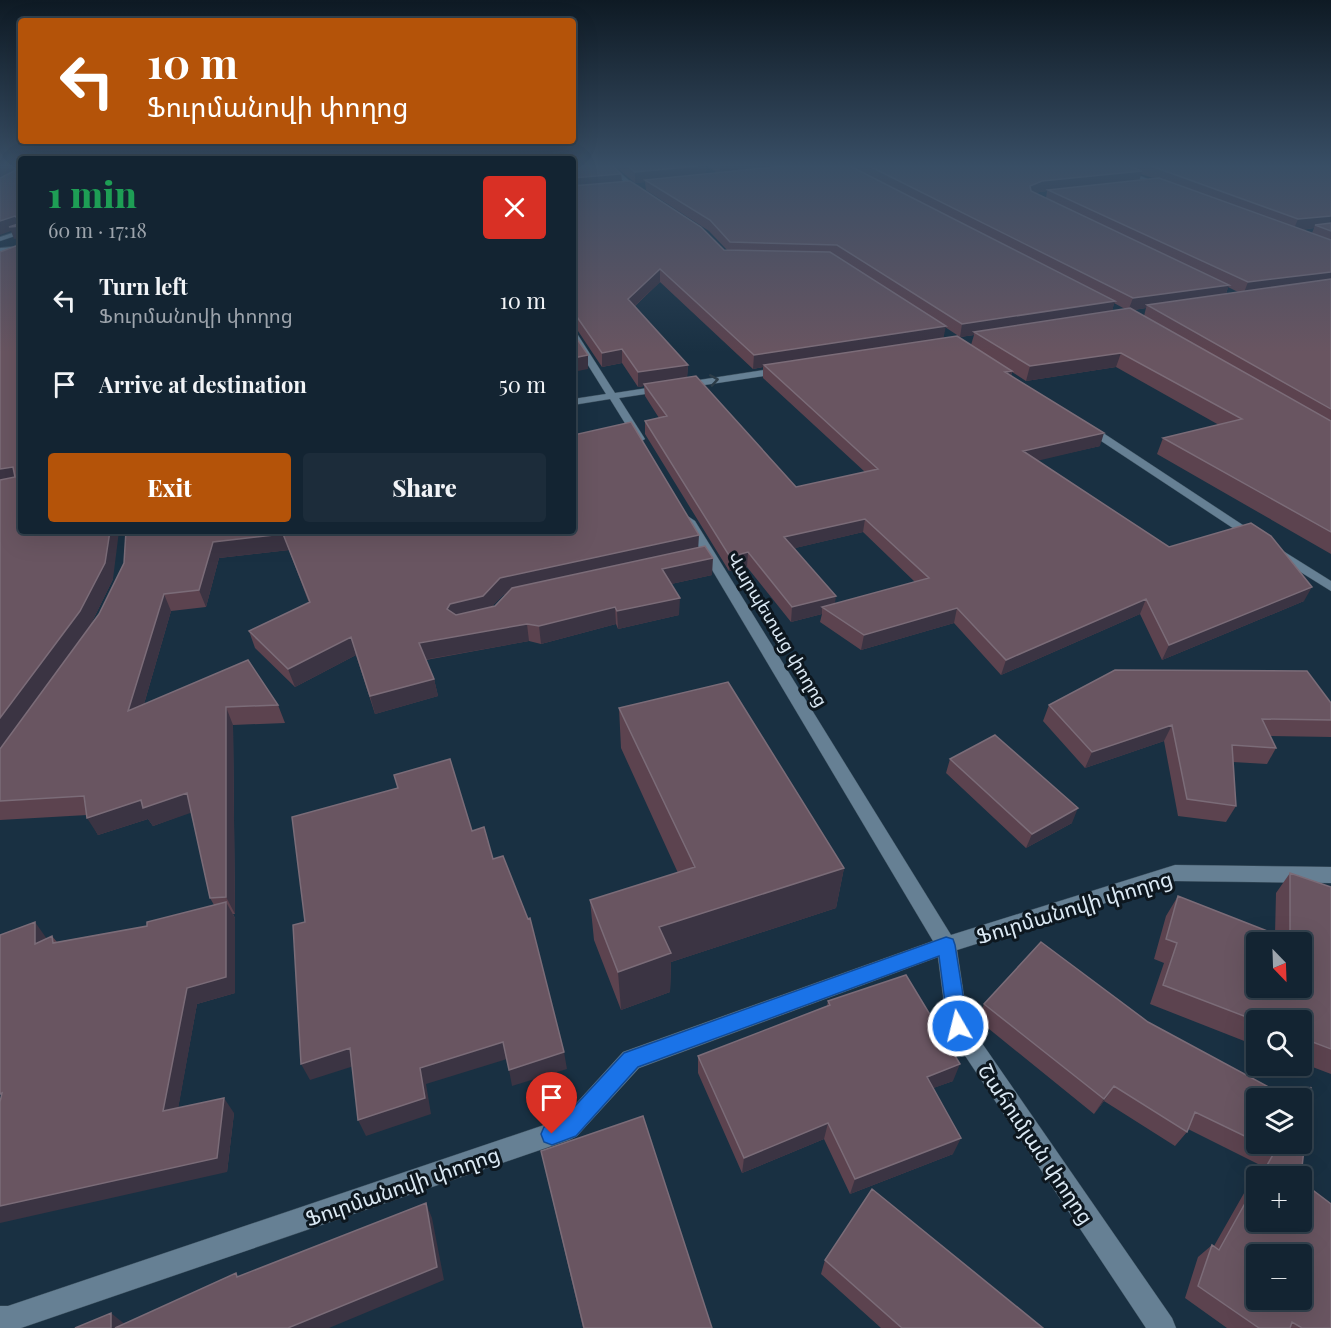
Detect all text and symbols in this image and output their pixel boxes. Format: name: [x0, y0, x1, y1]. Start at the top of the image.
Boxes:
text: 10 m: [147, 34, 238, 90]
icon: left: [48, 42, 126, 120]
text: Ֆուրմանովի փողոց: [147, 88, 409, 124]
text: 1 min: [48, 169, 137, 217]
button: close: [483, 176, 546, 239]
text: 60 m · 17:18: [48, 216, 147, 243]
text: Turn left: [99, 271, 188, 301]
icon: left: [48, 284, 81, 317]
text: 10 m: [500, 285, 546, 315]
text: Ֆուրմանովի փողոց: [99, 301, 293, 328]
icon: arrive: [48, 368, 81, 401]
text: Arrive at destination: [99, 369, 307, 399]
text: 50 m: [499, 369, 546, 399]
one-way arrow: [709, 375, 718, 387]
button: Exit: [48, 453, 291, 522]
button: Share: [303, 453, 546, 522]
street label: Վարպետաց փողոց: [722, 547, 834, 711]
street label: Ֆուրմանովի փողոց: [973, 863, 1175, 949]
north arrow: [1246, 932, 1312, 998]
map controls: [1246, 932, 1312, 1310]
position arrow: [926, 994, 990, 1058]
button: search: [1246, 1010, 1312, 1076]
street label: Շահումյան փողոց: [973, 1057, 1101, 1229]
pin: [526, 1072, 577, 1134]
icon: arrive: [535, 1081, 568, 1114]
button: layers: [1246, 1088, 1312, 1154]
street label: Ֆուրմանովի փողոց: [301, 1139, 503, 1231]
button: +: [1246, 1166, 1312, 1232]
button: −: [1246, 1244, 1312, 1310]

